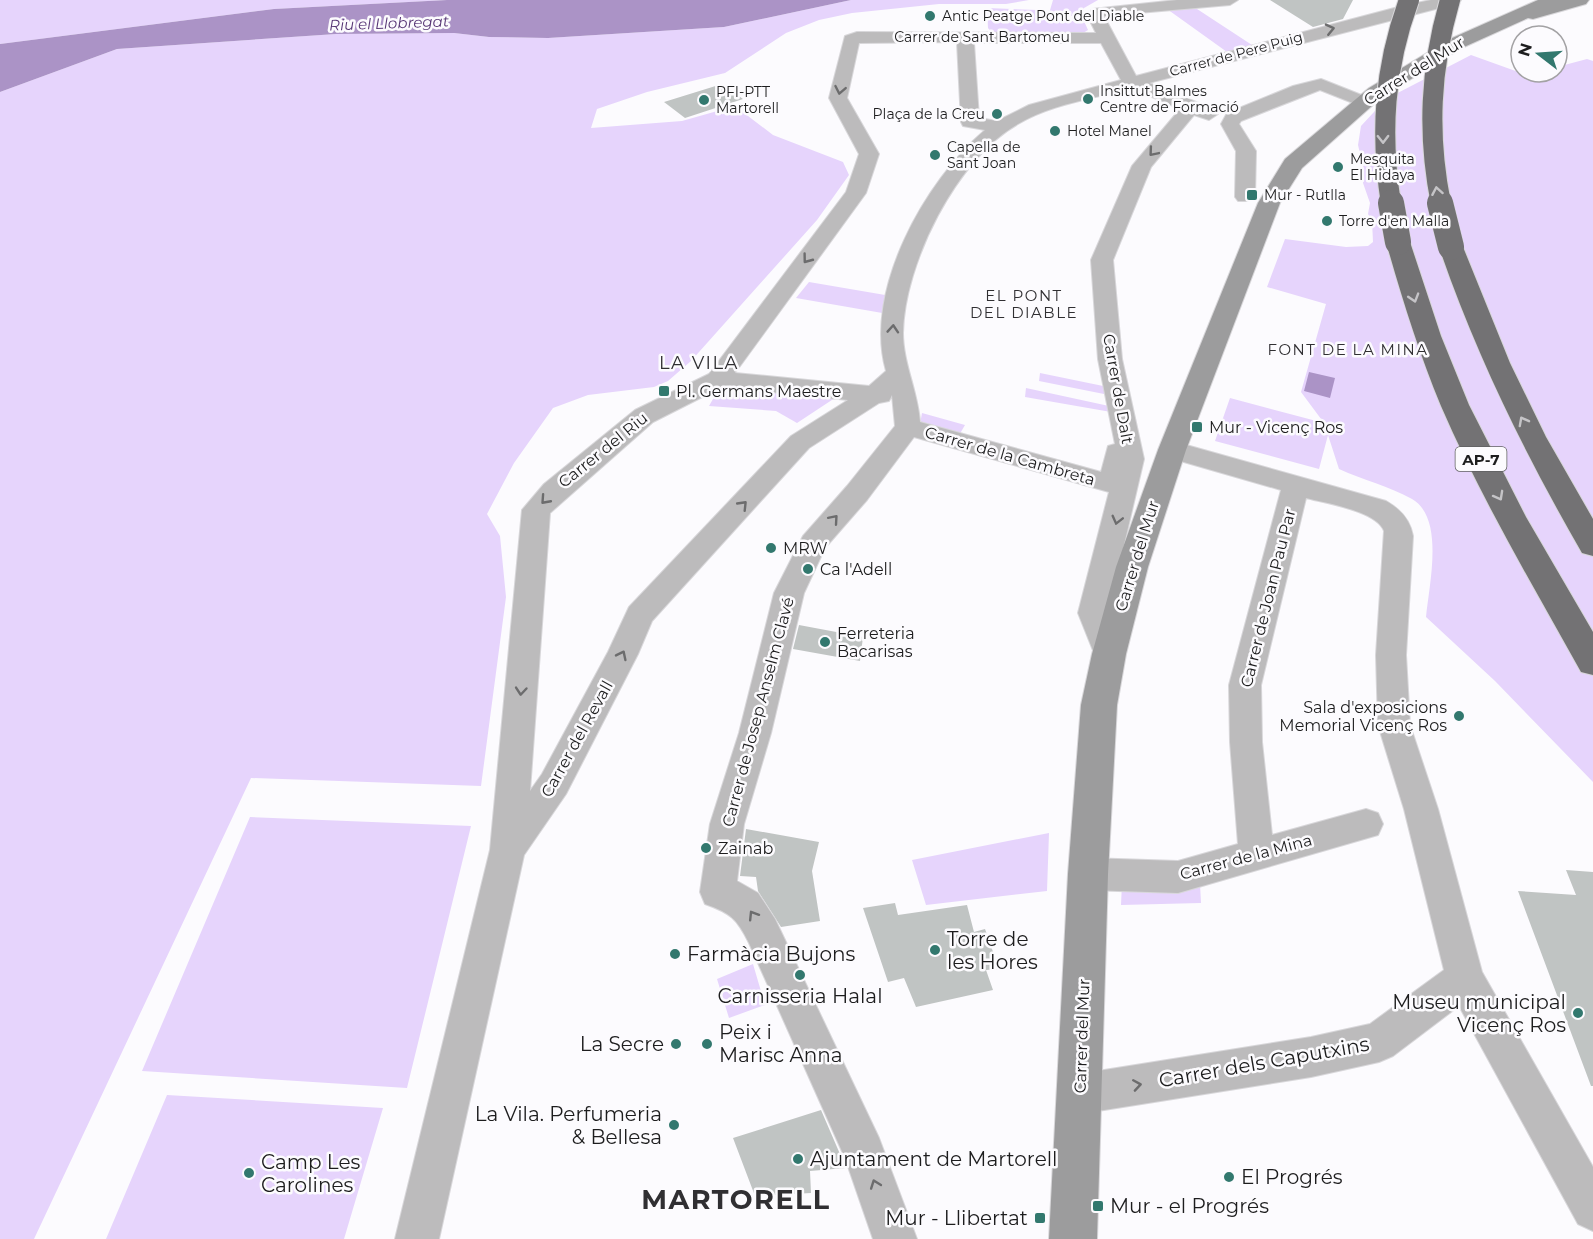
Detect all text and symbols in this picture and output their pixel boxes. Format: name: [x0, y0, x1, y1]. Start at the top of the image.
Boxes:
place label: Antic Peatge Pont del Diable: [942, 7, 1144, 25]
marker: Antic Peatge Pont del Diable: [923, 9, 937, 23]
water label: Riu el Llobregat: [329, 11, 449, 35]
one-way arrow: [1325, 23, 1335, 36]
north arrow: [1509, 24, 1569, 84]
street label: Carrer de Sant Bartomeu: [894, 28, 1070, 46]
street label: Carrer de Pere Puig: [1167, 28, 1305, 80]
street label: Carrer del Mur: [1360, 32, 1468, 110]
text: N: [1514, 41, 1536, 59]
place label: Insittut Balmes Centre de Formació: [1100, 82, 1239, 116]
place label: PFI-PTT Martorell: [716, 83, 779, 117]
one-way arrow: [834, 85, 847, 95]
marker: Insittut Balmes Centre de Formació: [1081, 92, 1095, 106]
marker: PFI-PTT Martorell: [697, 93, 711, 107]
place label: Plaça de la Creu: [873, 105, 985, 123]
marker: Plaça de la Creu: [990, 107, 1004, 121]
place label: Hotel Manel: [1067, 122, 1152, 140]
marker: Hotel Manel: [1048, 124, 1062, 138]
one-way arrow: [1377, 134, 1389, 143]
place label: Capella de Sant Joan: [947, 138, 1020, 172]
one-way arrow: [1150, 145, 1161, 156]
marker: Capella de Sant Joan: [928, 148, 942, 162]
place label: Mesquita El Hidaya: [1350, 150, 1415, 184]
marker: Mesquita El Hidaya: [1331, 160, 1345, 174]
place label: Mur - Rutlla: [1264, 186, 1346, 204]
one-way arrow: [1431, 186, 1444, 196]
marker: Mur - Rutlla: [1245, 188, 1259, 202]
place label: Torre d'en Malla: [1339, 212, 1449, 230]
marker: Torre d'en Malla: [1320, 214, 1334, 228]
one-way arrow: [804, 252, 815, 263]
district label: EL PONT DEL DIABLE: [970, 286, 1078, 322]
one-way arrow: [1407, 292, 1419, 303]
one-way arrow: [886, 325, 899, 334]
street label: Carrer de Dalt: [1099, 332, 1137, 446]
district label: FONT DE LA MINA: [1268, 340, 1428, 359]
district label: LA VILA: [659, 352, 739, 374]
place label: Pl. Germans Maestre: [676, 382, 842, 401]
marker: Pl. Germans Maestre: [657, 384, 671, 398]
street label: Carrer del Riu: [555, 408, 651, 492]
one-way arrow: [1519, 417, 1530, 428]
place label: Mur - Vicenç Ros: [1209, 418, 1343, 437]
marker: Mur - Vicenç Ros: [1190, 420, 1204, 434]
street label: Carrer de la Cambreta: [923, 423, 1097, 489]
road number: AP-7: [1456, 447, 1506, 471]
one-way arrow: [1492, 490, 1503, 500]
one-way arrow: [541, 493, 552, 504]
street label: Carrer del Mur: [1111, 498, 1163, 614]
one-way arrow: [736, 501, 747, 512]
street label: Carrer de Joan Pau Par: [1237, 507, 1299, 689]
one-way arrow: [1111, 514, 1124, 524]
one-way arrow: [827, 515, 838, 526]
place label: MRW: [783, 539, 828, 558]
marker: MRW: [764, 541, 778, 555]
place label: Ca l'Adell: [820, 560, 892, 579]
marker: Ca l'Adell: [801, 562, 815, 576]
street label: Carrer de Josep Anselm Clavé: [718, 595, 798, 829]
place label: Ferreteria Bacarisas: [837, 624, 915, 661]
marker: Ferreteria Bacarisas: [818, 635, 832, 649]
one-way arrow: [614, 651, 626, 662]
street label: Carrer del Revall: [537, 678, 617, 800]
one-way arrow: [514, 687, 527, 696]
place label: Sala d'exposicions Memorial Vicenç Ros: [1279, 698, 1447, 735]
marker: Sala d'exposicions Memorial Vicenç Ros: [1452, 709, 1466, 723]
street label: Carrer de la Mina: [1178, 830, 1314, 884]
place label: Zainab: [718, 839, 773, 858]
marker: Zainab: [699, 841, 713, 855]
one-way arrow: [748, 911, 760, 921]
place label: Torre de les Hores: [947, 927, 1038, 974]
place label: Farmàcia Bujons: [687, 942, 856, 966]
marker: Torre de les Hores: [928, 943, 942, 957]
marker: Farmàcia Bujons: [668, 947, 682, 961]
marker: Carnisseria Halal: [793, 968, 807, 982]
street label: Carrer del Mur: [1071, 978, 1093, 1094]
place label: Carnisseria Halal: [717, 984, 883, 1008]
place label: Museu municipal Vicenç Ros: [1392, 990, 1566, 1037]
marker: Museu municipal Vicenç Ros: [1571, 1006, 1585, 1020]
place label: Peix i Marisc Anna: [719, 1020, 843, 1067]
place label: La Secre: [580, 1032, 664, 1056]
street label: Carrer dels Caputxins: [1157, 1032, 1371, 1092]
marker: La Secre: [669, 1037, 683, 1051]
marker: Peix i Marisc Anna: [700, 1037, 714, 1051]
one-way arrow: [1133, 1079, 1142, 1091]
place label: La Vila. Perfumeria & Bellesa: [475, 1102, 662, 1149]
marker: La Vila. Perfumeria & Bellesa: [667, 1118, 681, 1132]
place label: Ajuntament de Martorell: [810, 1147, 1057, 1171]
place label: Camp Les Carolines: [261, 1150, 361, 1197]
marker: Ajuntament de Martorell: [791, 1152, 805, 1166]
place label: El Progrés: [1241, 1165, 1343, 1189]
marker: Camp Les Carolines: [242, 1166, 256, 1180]
marker: El Progrés: [1222, 1170, 1236, 1184]
one-way arrow: [870, 1179, 882, 1190]
district label: MARTORELL: [641, 1183, 831, 1216]
place label: Mur - el Progrés: [1110, 1194, 1269, 1218]
marker: Mur - el Progrés: [1091, 1199, 1105, 1213]
place label: Mur - Llibertat: [885, 1206, 1028, 1230]
marker: Mur - Llibertat: [1033, 1211, 1047, 1225]

